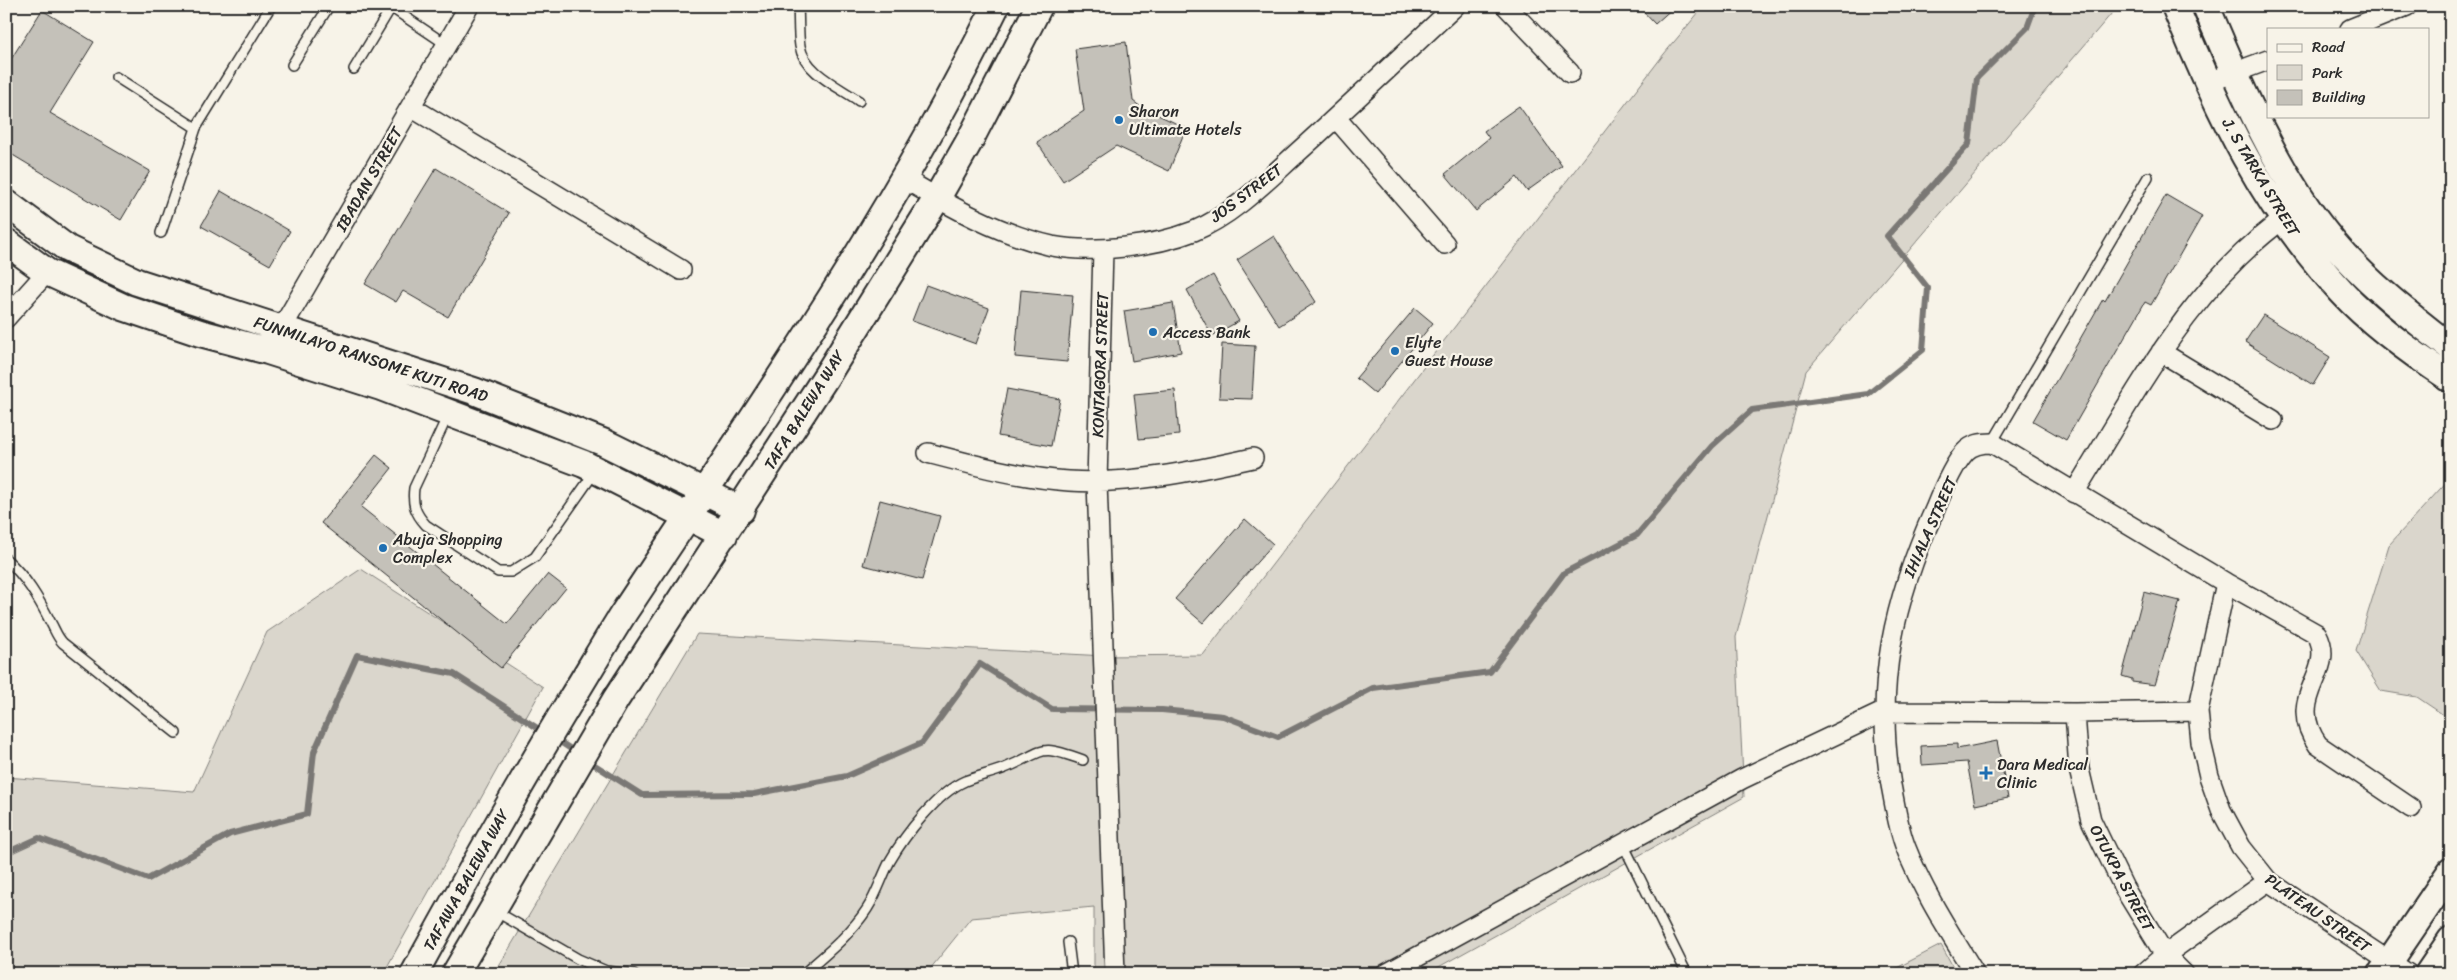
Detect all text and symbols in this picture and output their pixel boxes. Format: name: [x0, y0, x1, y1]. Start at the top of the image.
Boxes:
legend: [2267, 28, 2430, 118]
text: Road: [2312, 34, 2345, 60]
text: Park: [2312, 60, 2343, 86]
text: Building: [2312, 84, 2366, 110]
place label: Sharon Ultimate Hotels: [1129, 97, 1242, 144]
street label: J. S TARKA STREET: [2214, 111, 2308, 243]
marker: Sharon Ultimate Hotels: [1113, 114, 1125, 126]
street label: IBADAN STREET: [327, 120, 411, 238]
street label: JOS STREET: [1203, 155, 1289, 231]
street label: KONTAGORA STREET: [1083, 291, 1117, 438]
street label: FUNMILAYO RANSOME KUTI ROAD: [250, 307, 492, 411]
place label: Access Bank: [1162, 318, 1251, 347]
marker: Access Bank: [1147, 326, 1159, 338]
place label: Elyte Guest House: [1405, 328, 1493, 375]
street label: TAFA BALEWA WAY: [755, 343, 853, 476]
marker: Elyte Guest House: [1389, 345, 1401, 357]
street label: IHIALA STREET: [1894, 471, 1966, 583]
place label: Abuja Shopping Complex: [392, 525, 503, 572]
marker: Abuja Shopping Complex: [377, 542, 389, 554]
place label: Dara Medical Clinic: [1997, 750, 2089, 797]
marker: Dara Medical Clinic: [1979, 766, 1993, 780]
street label: TAFAWA BALEWA WAY: [415, 803, 518, 956]
street label: OTUKPA STREET: [2082, 819, 2163, 938]
street label: PLATEAU STREET: [2259, 865, 2378, 961]

